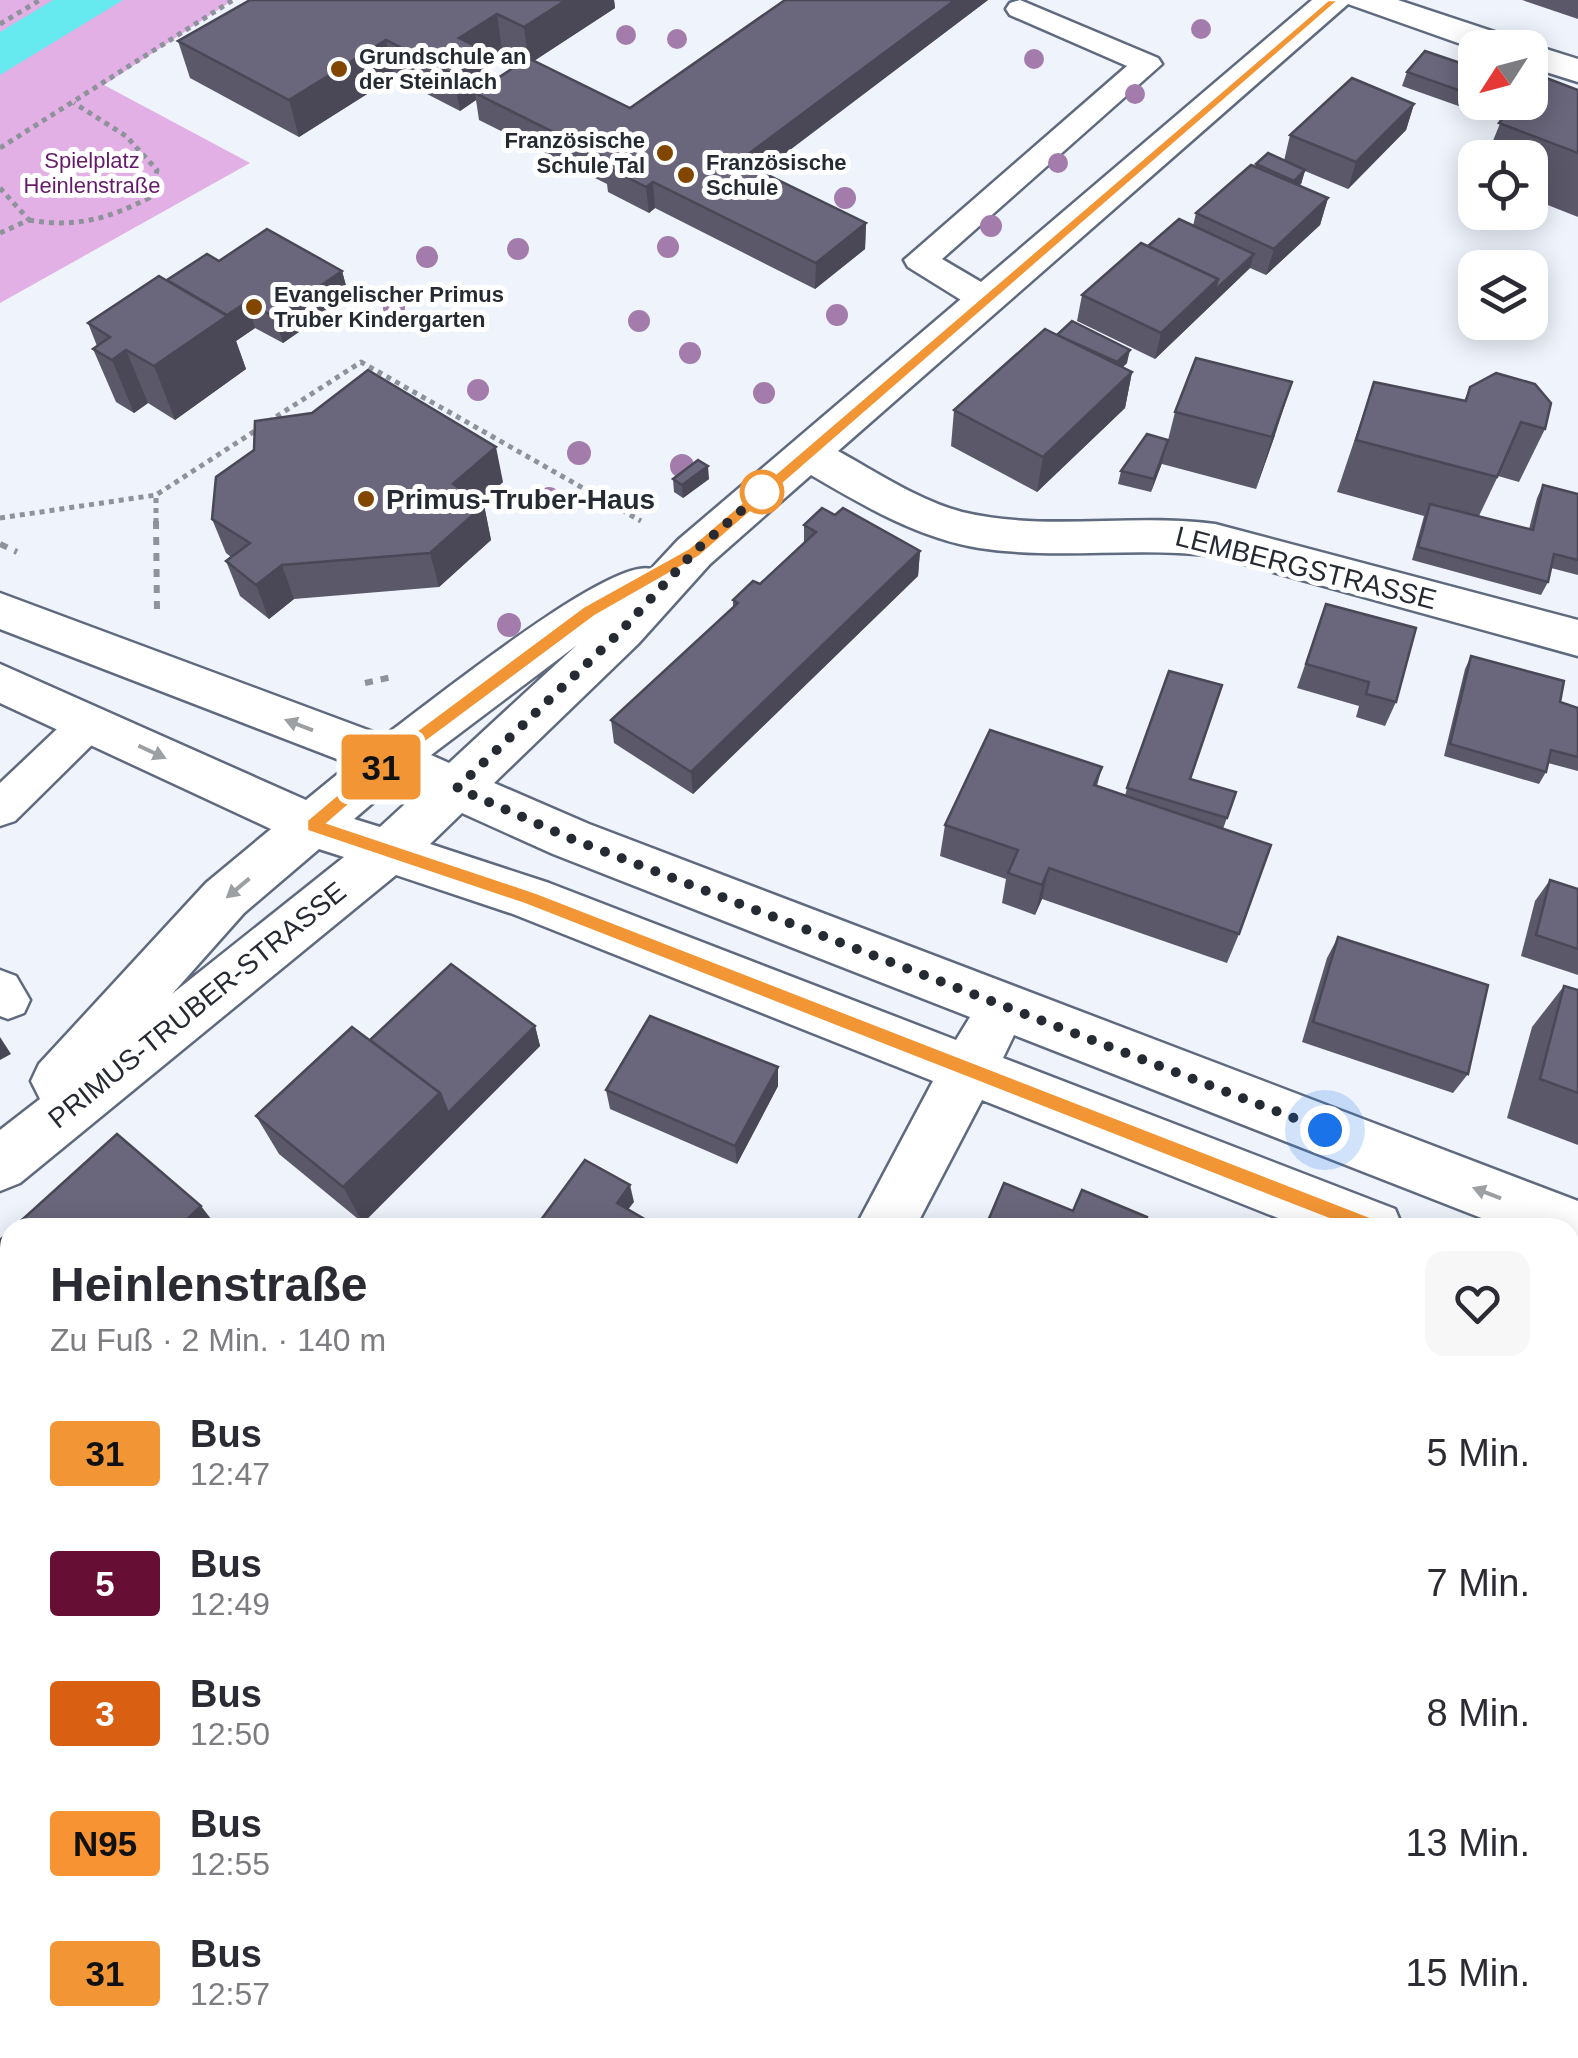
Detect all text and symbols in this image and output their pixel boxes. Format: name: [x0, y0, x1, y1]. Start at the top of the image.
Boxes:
north arrow: [1458, 30, 1548, 120]
map controls: [1458, 30, 1548, 340]
place label: Grundschule an der Steinlach: [359, 44, 526, 94]
marker: Grundschule an der Steinlach: [328, 58, 350, 80]
place label: Französische Schule Tal: [504, 128, 645, 178]
button: locate: [1458, 140, 1548, 230]
marker: Französische Schule Tal: [654, 142, 676, 164]
park label: Spielplatz Heinlenstraße: [24, 148, 160, 198]
place label: Französische Schule: [706, 150, 847, 200]
marker: Französische Schule: [675, 164, 697, 186]
button: layers: [1458, 250, 1548, 340]
place label: Evangelischer Primus Truber Kindergarten: [274, 282, 504, 332]
marker: Evangelischer Primus Truber Kindergarten: [243, 296, 265, 318]
unlabelled marker: [741, 471, 783, 513]
place label: Primus-Truber-Haus: [386, 484, 655, 515]
marker: Primus-Truber-Haus: [355, 488, 377, 510]
street label: LEMBERGSTRASSE: [1172, 521, 1440, 615]
one-way arrow: [284, 716, 314, 732]
line badge: 31: [336, 734, 426, 800]
one-way arrow: [137, 744, 167, 760]
text: 31: [362, 748, 400, 787]
street label: PRIMUS-TRUBER-STRASSE: [42, 875, 352, 1135]
one-way arrow: [225, 877, 250, 898]
your location: [1300, 1105, 1350, 1155]
one-way arrow: [1472, 1184, 1502, 1200]
button: heart: [1425, 1251, 1530, 1356]
text: Heinlenstraße: [50, 1258, 367, 1311]
text: Zu Fuß · 2 Min. · 140 m: [50, 1322, 386, 1358]
text: Bus: [190, 1413, 262, 1455]
text: 5 Min.: [1427, 1432, 1530, 1474]
text: 31: [86, 1434, 124, 1473]
text: 12:47: [190, 1456, 270, 1492]
text: Bus: [190, 1543, 262, 1585]
text: 7 Min.: [1427, 1562, 1530, 1604]
text: 5: [95, 1564, 115, 1603]
text: 12:49: [190, 1586, 270, 1622]
text: Bus: [190, 1673, 262, 1715]
text: 8 Min.: [1427, 1692, 1530, 1734]
text: 3: [95, 1694, 115, 1733]
text: 12:50: [190, 1716, 270, 1752]
text: Bus: [190, 1803, 262, 1845]
text: 13 Min.: [1405, 1822, 1530, 1864]
text: N95: [73, 1824, 137, 1863]
text: 12:55: [190, 1846, 270, 1882]
text: Bus: [190, 1933, 262, 1975]
text: 15 Min.: [1405, 1952, 1530, 1994]
text: 31: [86, 1954, 124, 1993]
text: 12:57: [190, 1976, 270, 2012]

